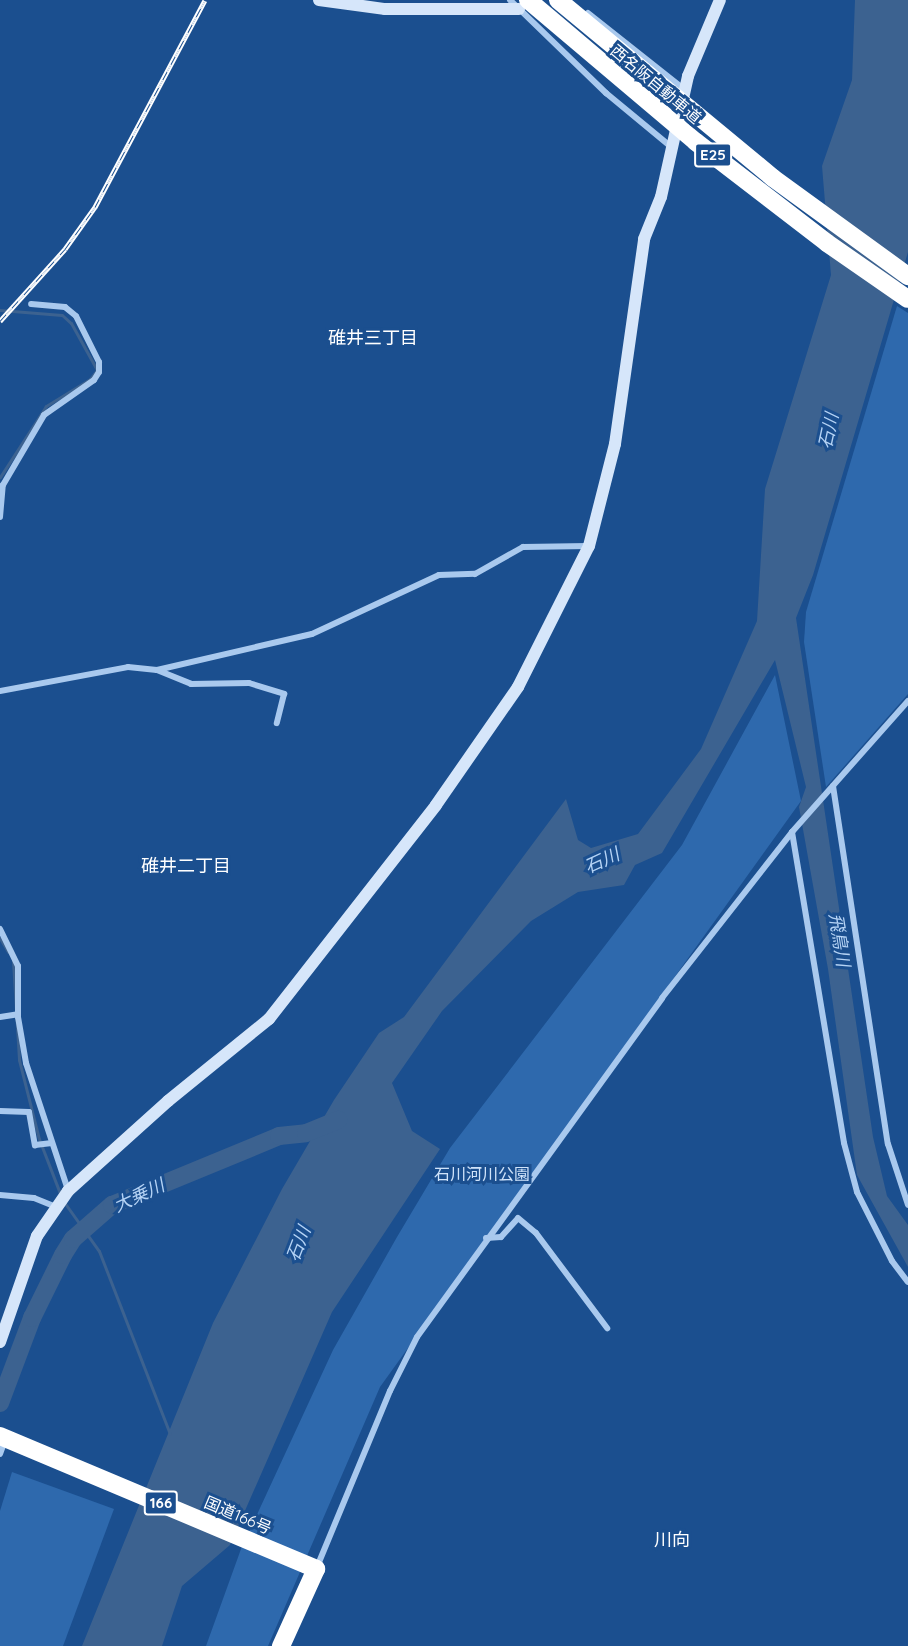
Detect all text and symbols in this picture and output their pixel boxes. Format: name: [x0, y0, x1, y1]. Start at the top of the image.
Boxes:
street label: 西名阪自動車道: [607, 41, 705, 127]
road number: E25: [694, 143, 732, 167]
district label: 碓井三丁目: [328, 327, 418, 349]
water label: 石川: [815, 411, 843, 451]
water label: 石川: [581, 844, 623, 878]
district label: 碓井二丁目: [141, 855, 231, 877]
water label: 飛鳥川: [824, 912, 854, 968]
park label: 石川河川公園: [434, 1164, 530, 1184]
water label: 大乗川: [110, 1175, 168, 1217]
water label: 石川: [282, 1223, 316, 1265]
road number: 166: [143, 1491, 179, 1515]
street label: 国道166号: [202, 1492, 274, 1538]
district label: 川向: [654, 1529, 690, 1551]

